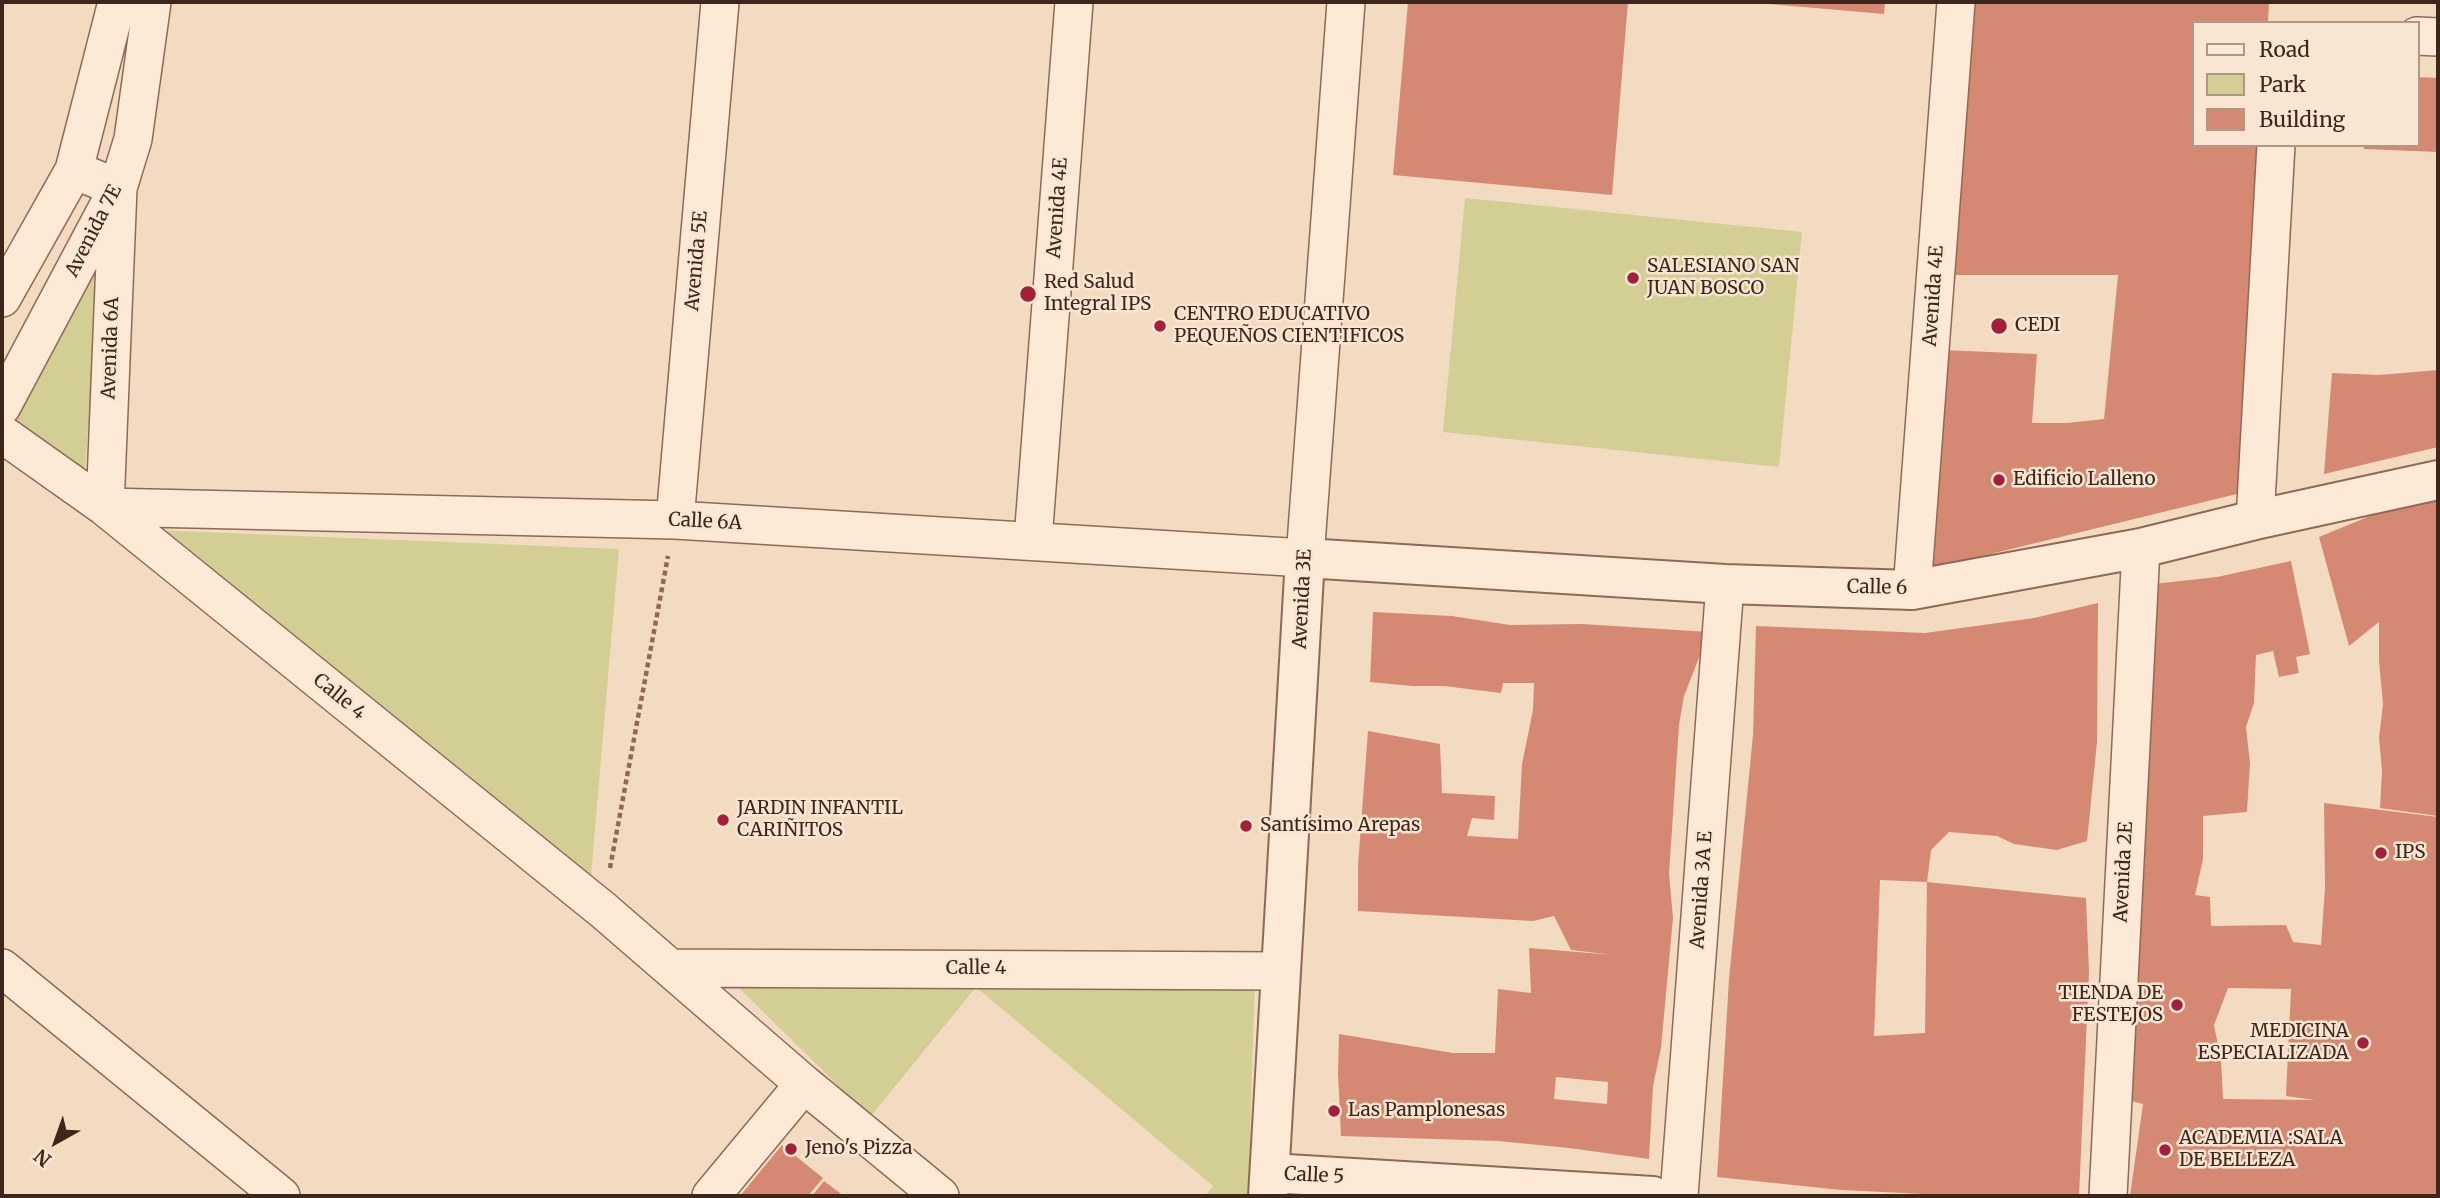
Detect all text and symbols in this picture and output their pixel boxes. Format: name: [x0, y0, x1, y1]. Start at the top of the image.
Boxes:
legend: [2192, 21, 2419, 147]
text: Road: [2259, 36, 2310, 63]
text: Park: [2259, 71, 2306, 98]
text: Building: [2259, 106, 2345, 133]
street label: Avenida 4E: [1043, 157, 1073, 259]
street label: Avenida 7E: [61, 181, 127, 281]
street label: Avenida 5E: [681, 210, 713, 312]
street label: Avenida 4E: [1919, 245, 1949, 347]
place label: SALESIANO SAN JUAN BOSCO: [1647, 256, 1799, 300]
marker: SALESIANO SAN JUAN BOSCO: [1625, 270, 1641, 286]
place label: Red Salud Integral IPS: [1044, 272, 1151, 316]
marker: Red Salud Integral IPS: [1018, 284, 1038, 304]
street label: Avenida 6A: [98, 296, 124, 400]
place label: CENTRO EDUCATIVO PEQUEÑOS CIENTIFICOS: [1174, 304, 1404, 348]
place label: CEDI: [2015, 315, 2060, 337]
marker: CEDI: [1989, 316, 2009, 336]
marker: CENTRO EDUCATIVO PEQUEÑOS CIENTIFICOS: [1152, 318, 1168, 334]
place label: Edificio Lalleno: [2013, 469, 2156, 491]
marker: Edificio Lalleno: [1991, 472, 2007, 488]
street label: Calle 6A: [668, 509, 742, 535]
street label: Avenida 3E: [1289, 548, 1317, 650]
street label: Calle 6: [1847, 576, 1907, 600]
street label: Calle 4: [308, 669, 370, 725]
place label: JARDIN INFANTIL CARIÑITOS: [737, 798, 903, 842]
marker: JARDIN INFANTIL CARIÑITOS: [715, 812, 731, 828]
place label: Santísimo Arepas: [1260, 815, 1420, 837]
marker: Santísimo Arepas: [1238, 818, 1254, 834]
street label: Avenida 2E: [2110, 821, 2138, 923]
street label: Avenida 3A E: [1687, 830, 1717, 950]
place label: IPS: [2395, 842, 2425, 864]
marker: IPS: [2373, 845, 2389, 861]
street label: Calle 4: [946, 958, 1006, 980]
place label: TIENDA DE FESTEJOS: [2058, 983, 2163, 1027]
marker: TIENDA DE FESTEJOS: [2169, 997, 2185, 1013]
place label: MEDICINA ESPECIALIZADA: [2197, 1021, 2349, 1065]
marker: MEDICINA ESPECIALIZADA: [2355, 1035, 2371, 1051]
place label: Las Pamplonesas: [1348, 1100, 1505, 1122]
marker: Las Pamplonesas: [1326, 1103, 1342, 1119]
north arrow: [21, 1107, 91, 1177]
place label: ACADEMIA :SALA DE BELLEZA: [2179, 1128, 2343, 1172]
place label: Jeno's Pizza: [805, 1138, 912, 1160]
marker: Jeno's Pizza: [783, 1141, 799, 1157]
marker: ACADEMIA :SALA DE BELLEZA: [2157, 1142, 2173, 1158]
text: N: [29, 1144, 56, 1172]
street label: Calle 5: [1283, 1163, 1345, 1189]

